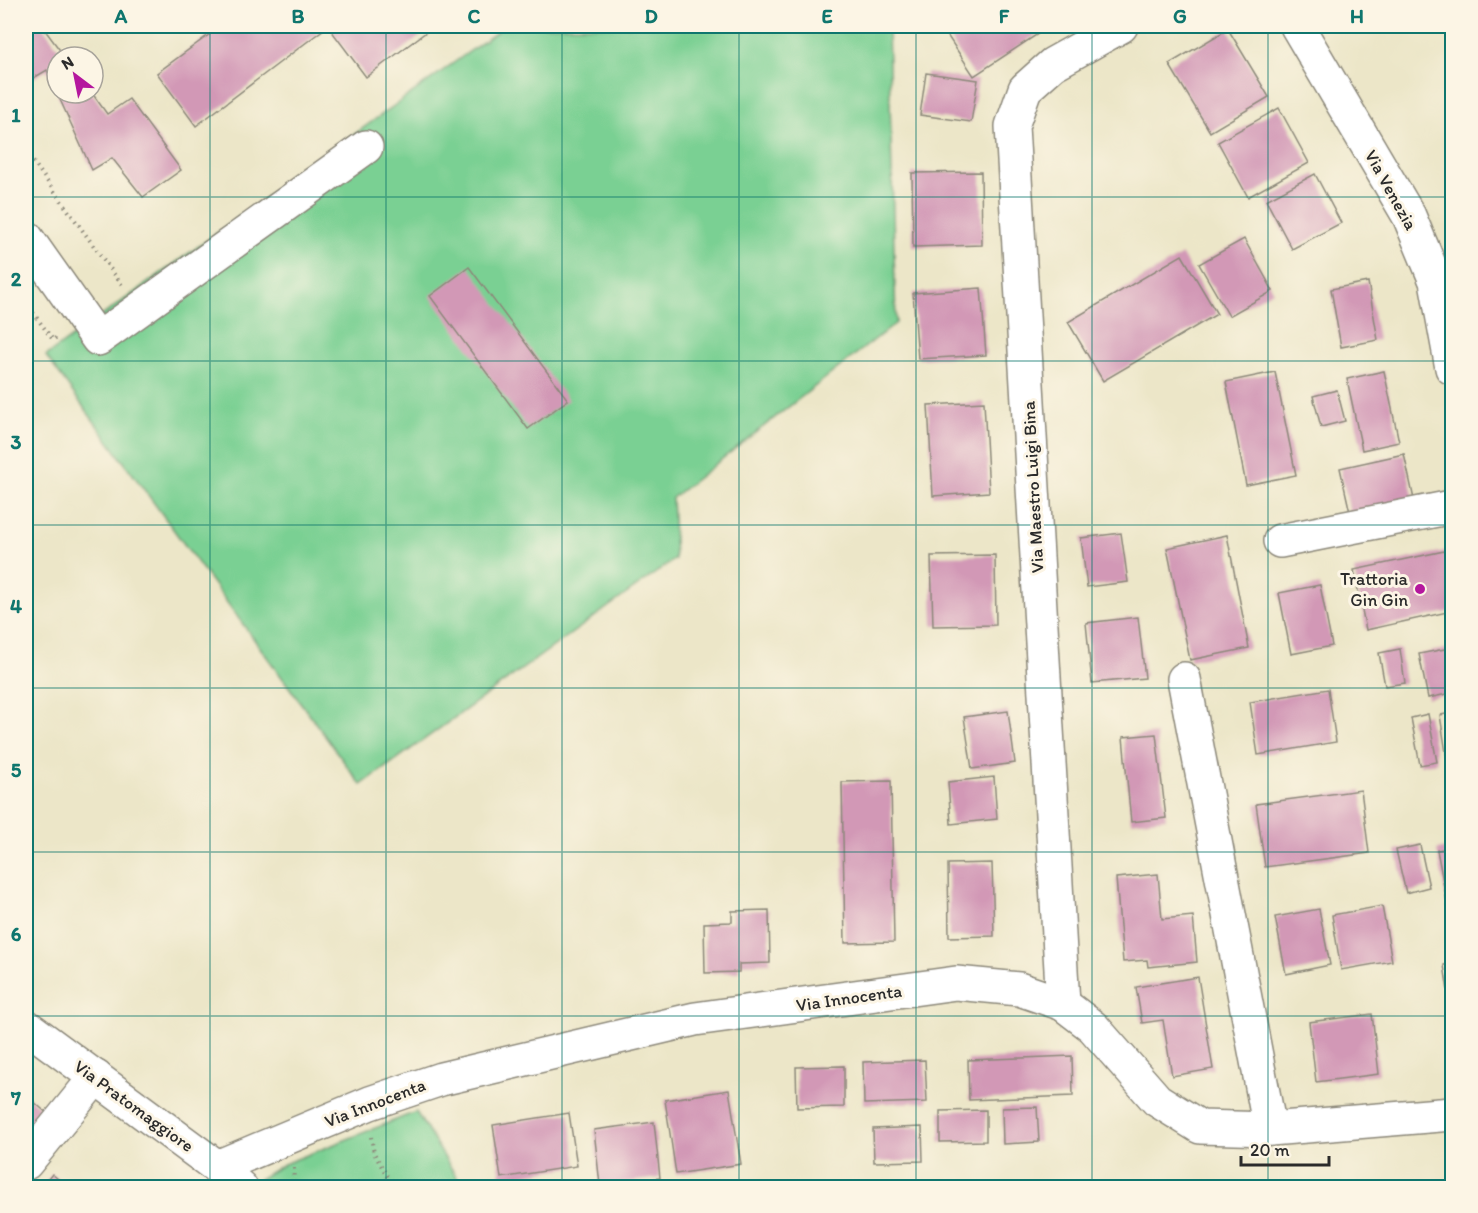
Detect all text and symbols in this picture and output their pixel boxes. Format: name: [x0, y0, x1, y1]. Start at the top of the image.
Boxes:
text: A: [114, 4, 128, 28]
text: B: [292, 4, 305, 28]
text: C: [468, 4, 481, 28]
text: D: [644, 4, 658, 28]
text: E: [821, 4, 833, 28]
text: F: [999, 4, 1010, 28]
text: G: [1173, 4, 1187, 28]
text: H: [1350, 4, 1364, 28]
north arrow: [45, 45, 105, 105]
text: N: [58, 52, 77, 74]
text: 1: [11, 103, 21, 127]
street label: Via Venezia: [1360, 146, 1422, 235]
text: 2: [11, 267, 22, 291]
street label: Via Maestro Luigi Bina: [1017, 400, 1048, 574]
text: 3: [11, 430, 22, 454]
place label: Trattoria Gin Gin: [1340, 568, 1409, 611]
marker: Trattoria Gin Gin: [1413, 582, 1427, 596]
text: 4: [10, 594, 22, 618]
text: 5: [11, 758, 22, 782]
text: 6: [11, 922, 22, 946]
street label: Via Innocenta: [795, 980, 903, 1016]
street label: Via Pratomaggiore: [70, 1055, 198, 1157]
street label: Via Innocenta: [321, 1074, 429, 1132]
text: 7: [10, 1086, 21, 1110]
scale bar: [1241, 1129, 1330, 1167]
text: 20 m: [1250, 1139, 1290, 1161]

